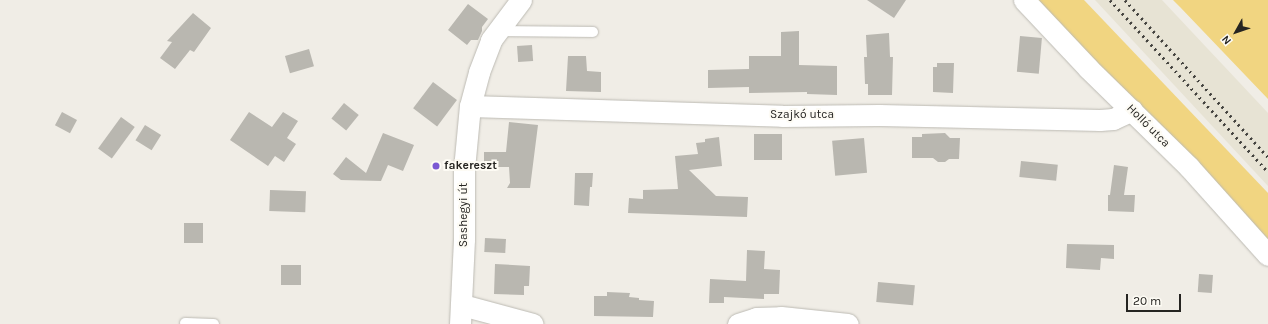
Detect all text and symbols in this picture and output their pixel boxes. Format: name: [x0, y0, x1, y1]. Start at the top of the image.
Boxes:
north arrow: [1216, 12, 1256, 52]
text: N: [1219, 33, 1234, 47]
street label: Holló utca: [1123, 101, 1173, 151]
street label: Szajkó utca: [770, 108, 834, 122]
place label: fakereszt: [444, 159, 497, 173]
marker: fakereszt: [431, 161, 441, 171]
street label: Sashegyi út: [457, 183, 471, 247]
scale bar: [1128, 286, 1183, 312]
text: 20 m: [1133, 294, 1161, 308]

